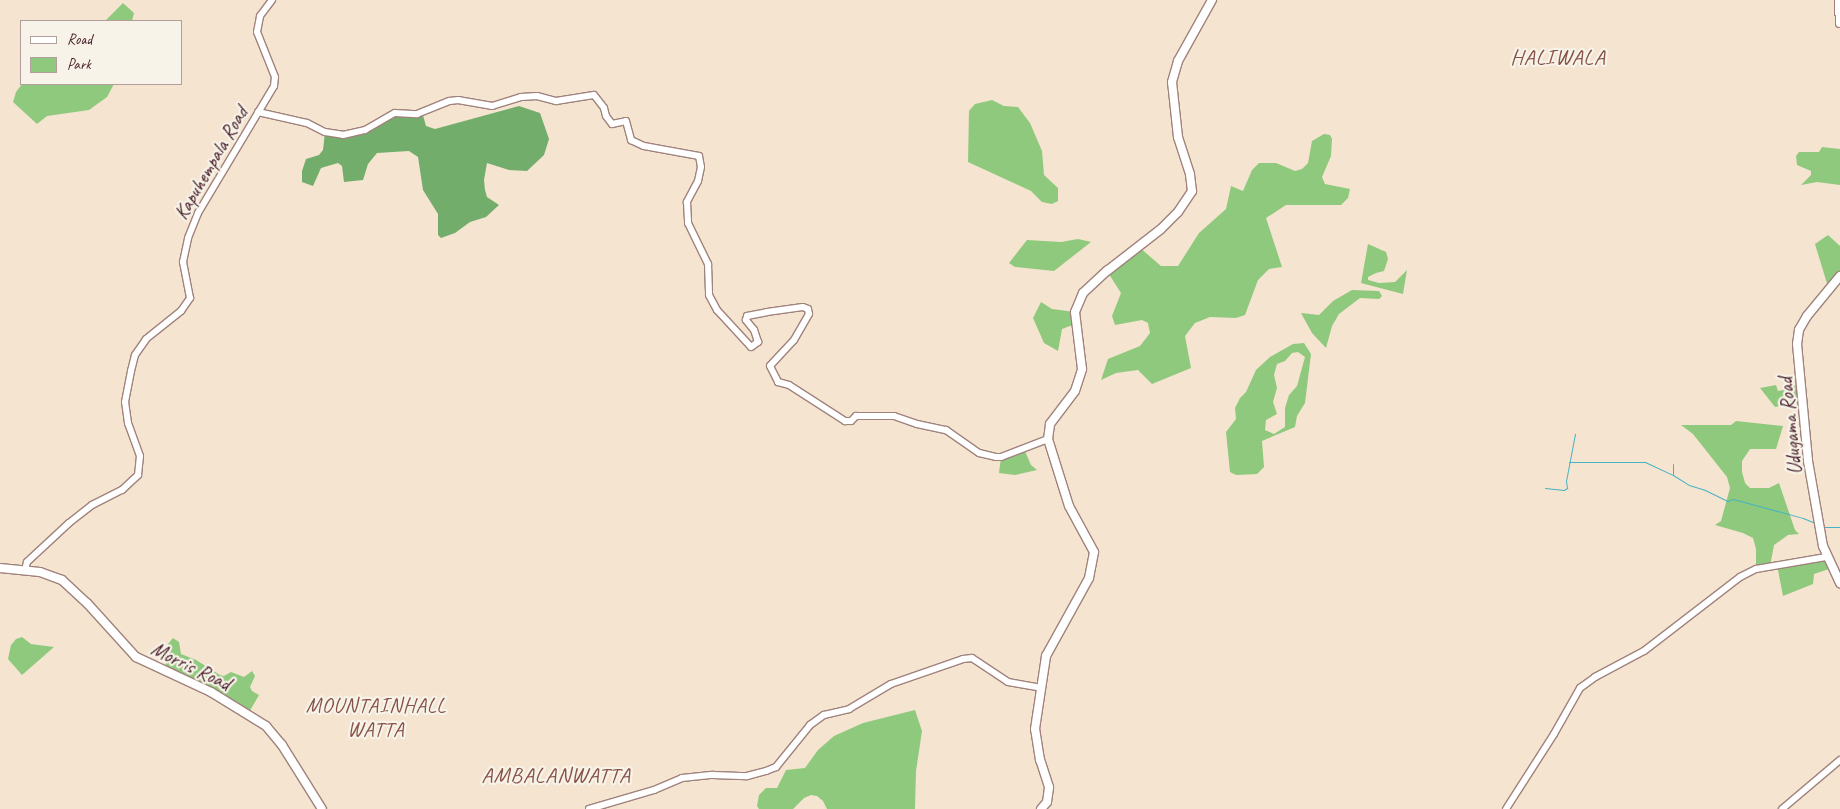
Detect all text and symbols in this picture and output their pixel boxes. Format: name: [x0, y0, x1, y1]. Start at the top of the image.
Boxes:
legend: [20, 20, 182, 85]
text: Road: [67, 30, 92, 49]
district label: HALIWALA: [1510, 45, 1606, 71]
text: Park: [67, 55, 91, 74]
street label: Kapuhempala Road: [169, 103, 253, 223]
street label: Udugama Road: [1773, 376, 1807, 476]
street label: Morris Road: [148, 637, 234, 695]
district label: MOUNTAINHALL WATTA: [304, 692, 448, 742]
district label: AMBALANWATTA: [479, 763, 633, 789]

